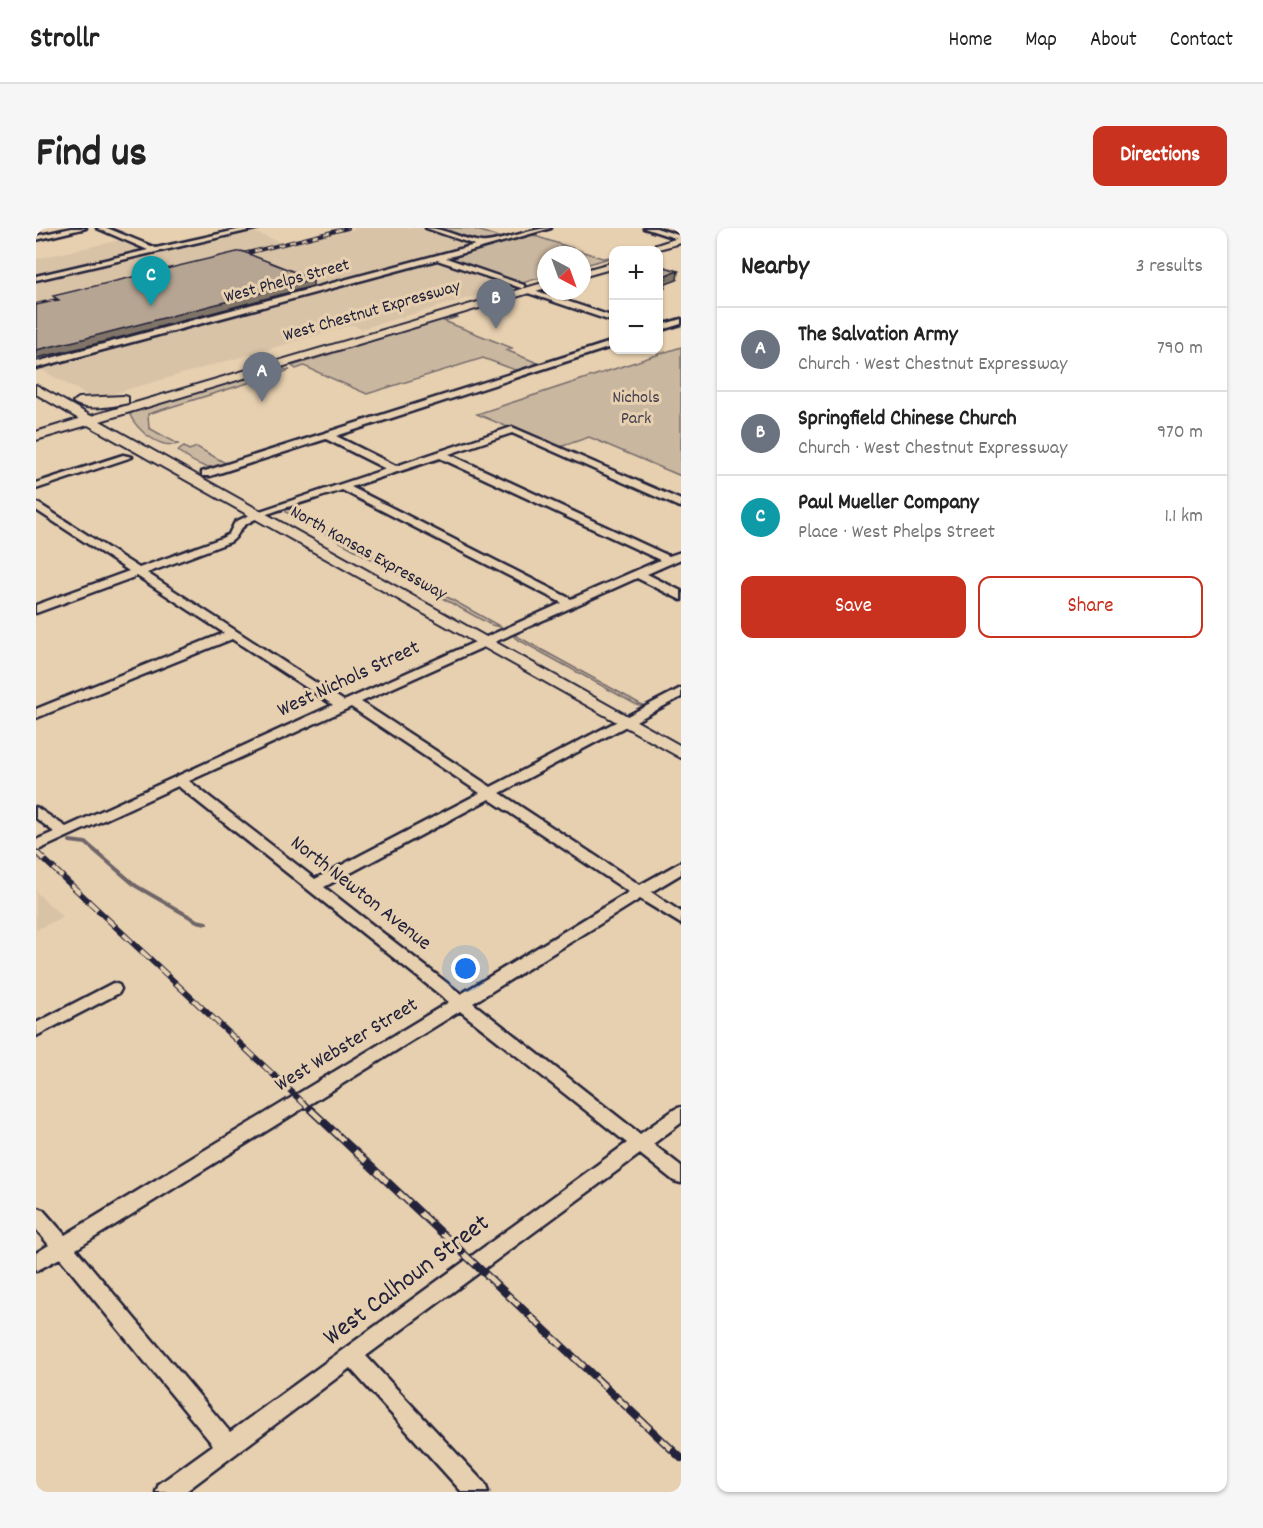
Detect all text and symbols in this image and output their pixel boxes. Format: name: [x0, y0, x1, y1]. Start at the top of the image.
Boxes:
text: Strollr: [30, 21, 99, 61]
text: Home: [948, 26, 992, 56]
text: Map: [1025, 26, 1057, 56]
text: About: [1090, 26, 1137, 56]
text: Contact: [1170, 26, 1233, 56]
text: Find us: [36, 126, 147, 186]
button: Directions: [1093, 126, 1227, 186]
north arrow: [537, 246, 591, 300]
map controls: [609, 246, 663, 354]
button: +: [609, 246, 663, 300]
text: Nearby: [741, 249, 809, 286]
street label: West Phelps Street: [221, 253, 353, 311]
text: 3 results: [1136, 253, 1203, 281]
pin: C: [132, 256, 170, 306]
street label: West Chestnut Expressway: [281, 275, 464, 349]
pin: B: [476, 279, 516, 329]
button: −: [609, 300, 663, 354]
text: The Salvation Army: [798, 320, 958, 351]
text: A: [755, 335, 766, 363]
text: 790 m: [1157, 335, 1203, 363]
text: Church · West Chestnut Expressway: [798, 351, 1067, 379]
pin: A: [242, 352, 282, 402]
park label: Nichols Park: [612, 386, 660, 432]
text: Springfield Chinese Church: [798, 404, 1017, 435]
text: B: [756, 419, 765, 447]
text: 970 m: [1157, 419, 1203, 447]
text: Church · West Chestnut Expressway: [798, 435, 1067, 463]
text: Paul Mueller Company: [798, 488, 979, 519]
street label: North Kansas Expressway: [285, 500, 451, 608]
text: C: [756, 503, 765, 531]
text: 1.1 km: [1164, 503, 1203, 531]
text: Place · West Phelps Street: [798, 519, 995, 547]
button: Save: [741, 576, 966, 638]
button: Share: [978, 576, 1203, 638]
street label: West Nichols Street: [273, 634, 425, 726]
street label: North Newton Avenue: [283, 829, 437, 959]
your location: [451, 954, 480, 983]
street label: West Webster Street: [270, 991, 425, 1101]
street label: West Calhoun Street: [316, 1206, 498, 1356]

